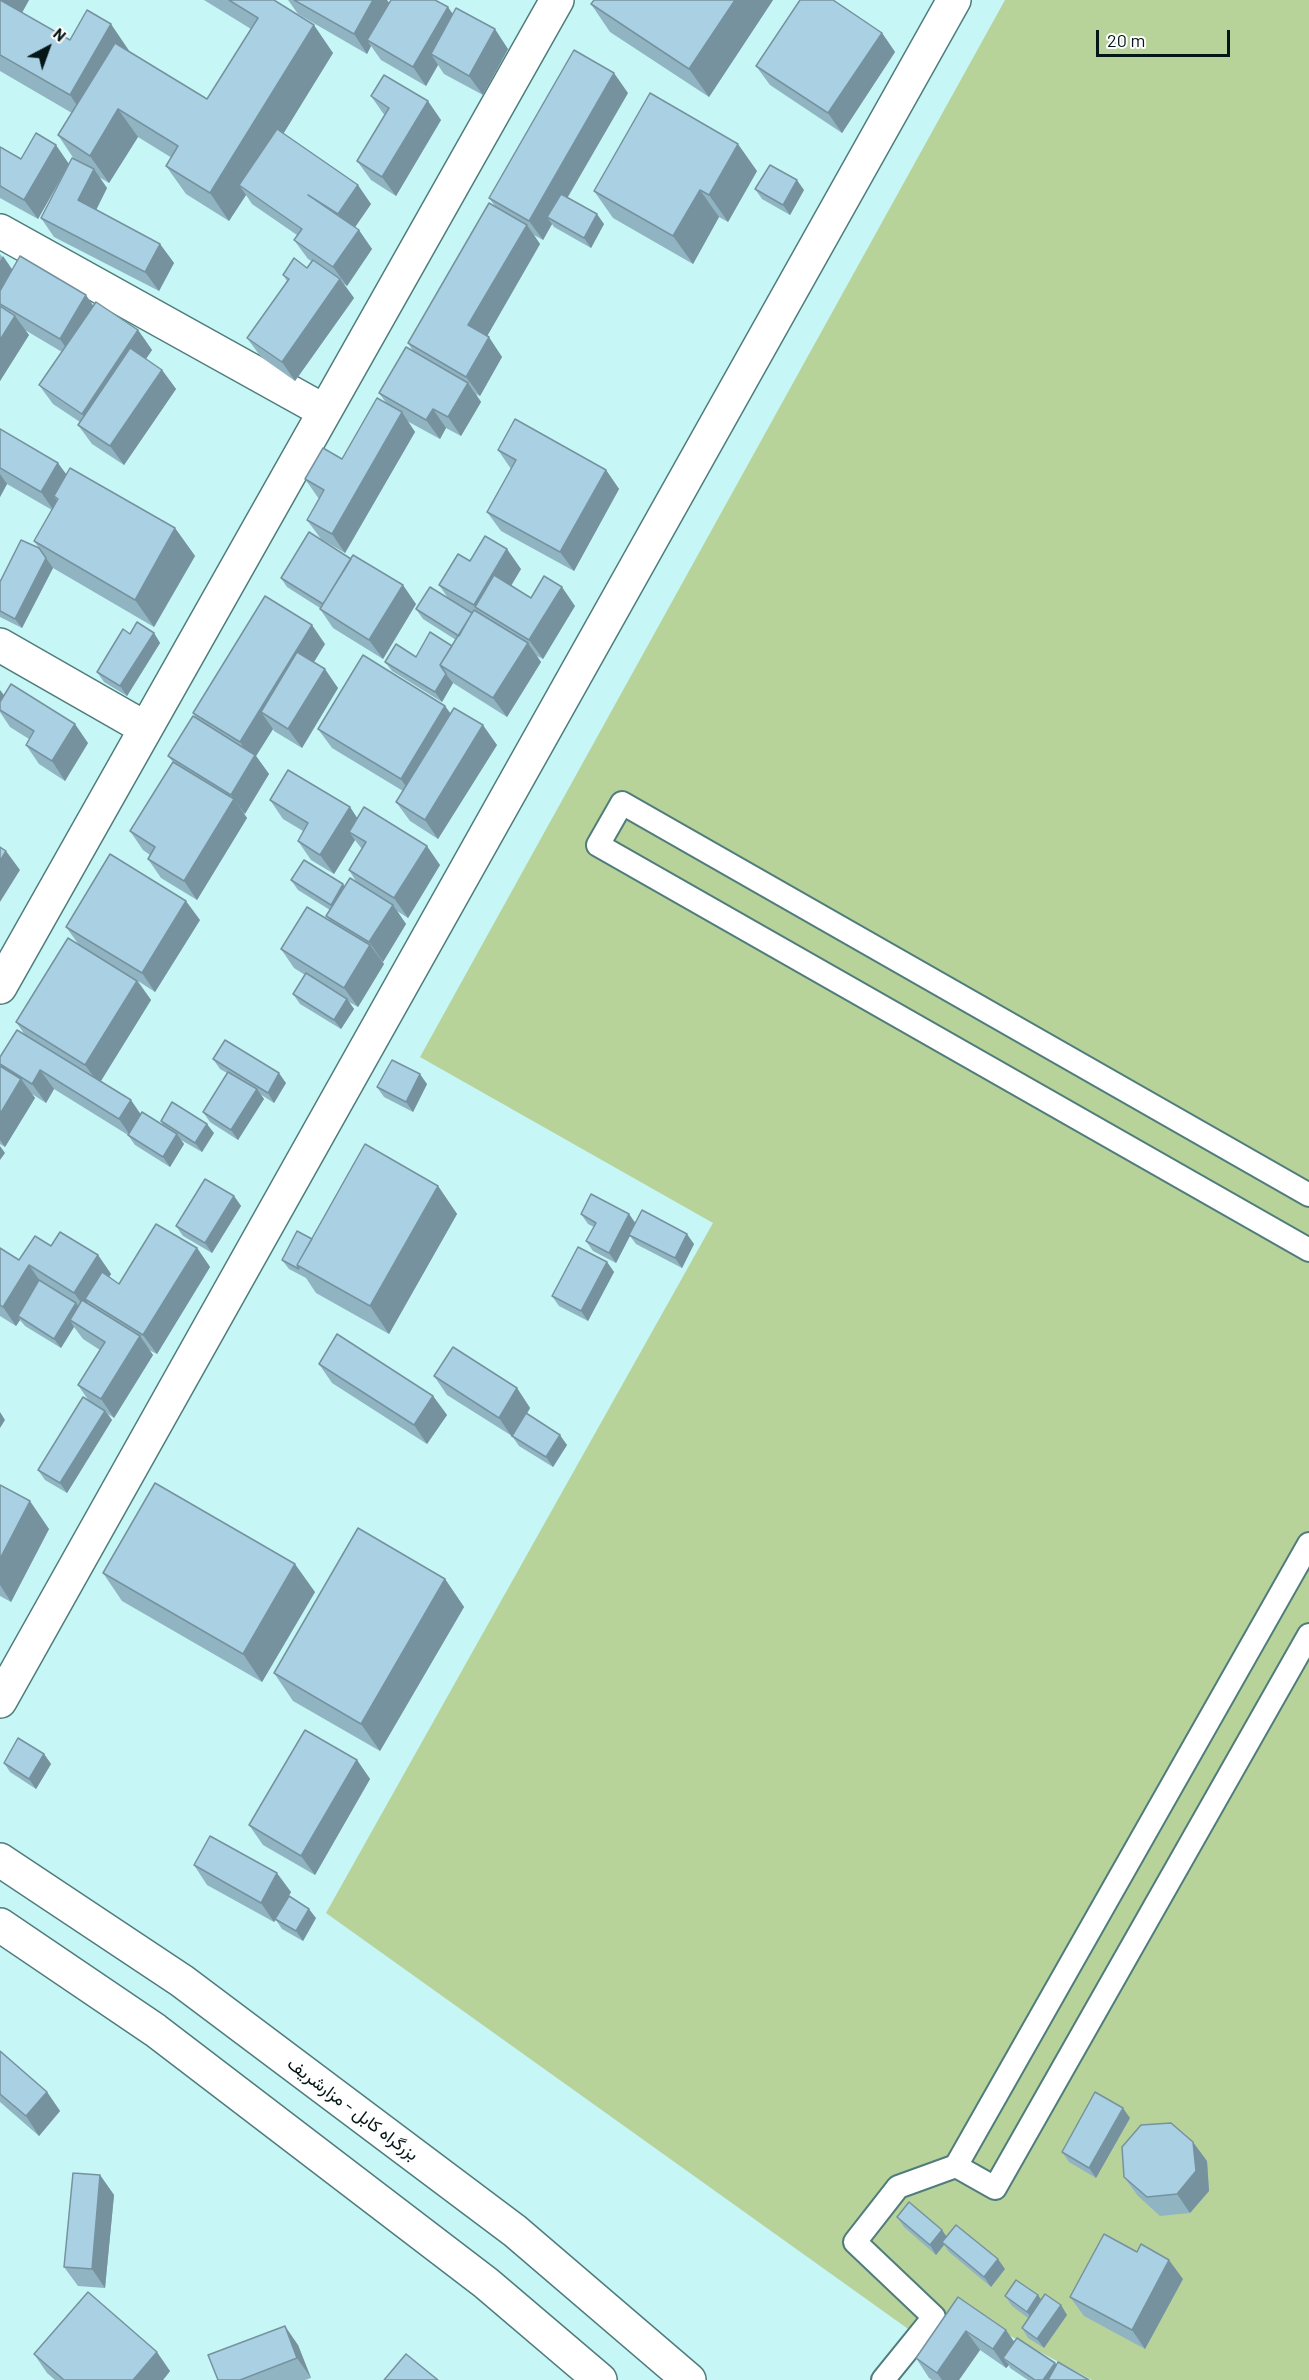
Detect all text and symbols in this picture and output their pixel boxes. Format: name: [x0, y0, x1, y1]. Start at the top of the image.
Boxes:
north arrow: [18, 18, 78, 78]
scale bar: [1099, 18, 1232, 56]
text: N: [50, 23, 70, 45]
text: 20 m: [1107, 29, 1145, 51]
street label: بزرگراه کابل - مزارشریف: [283, 2053, 423, 2165]

